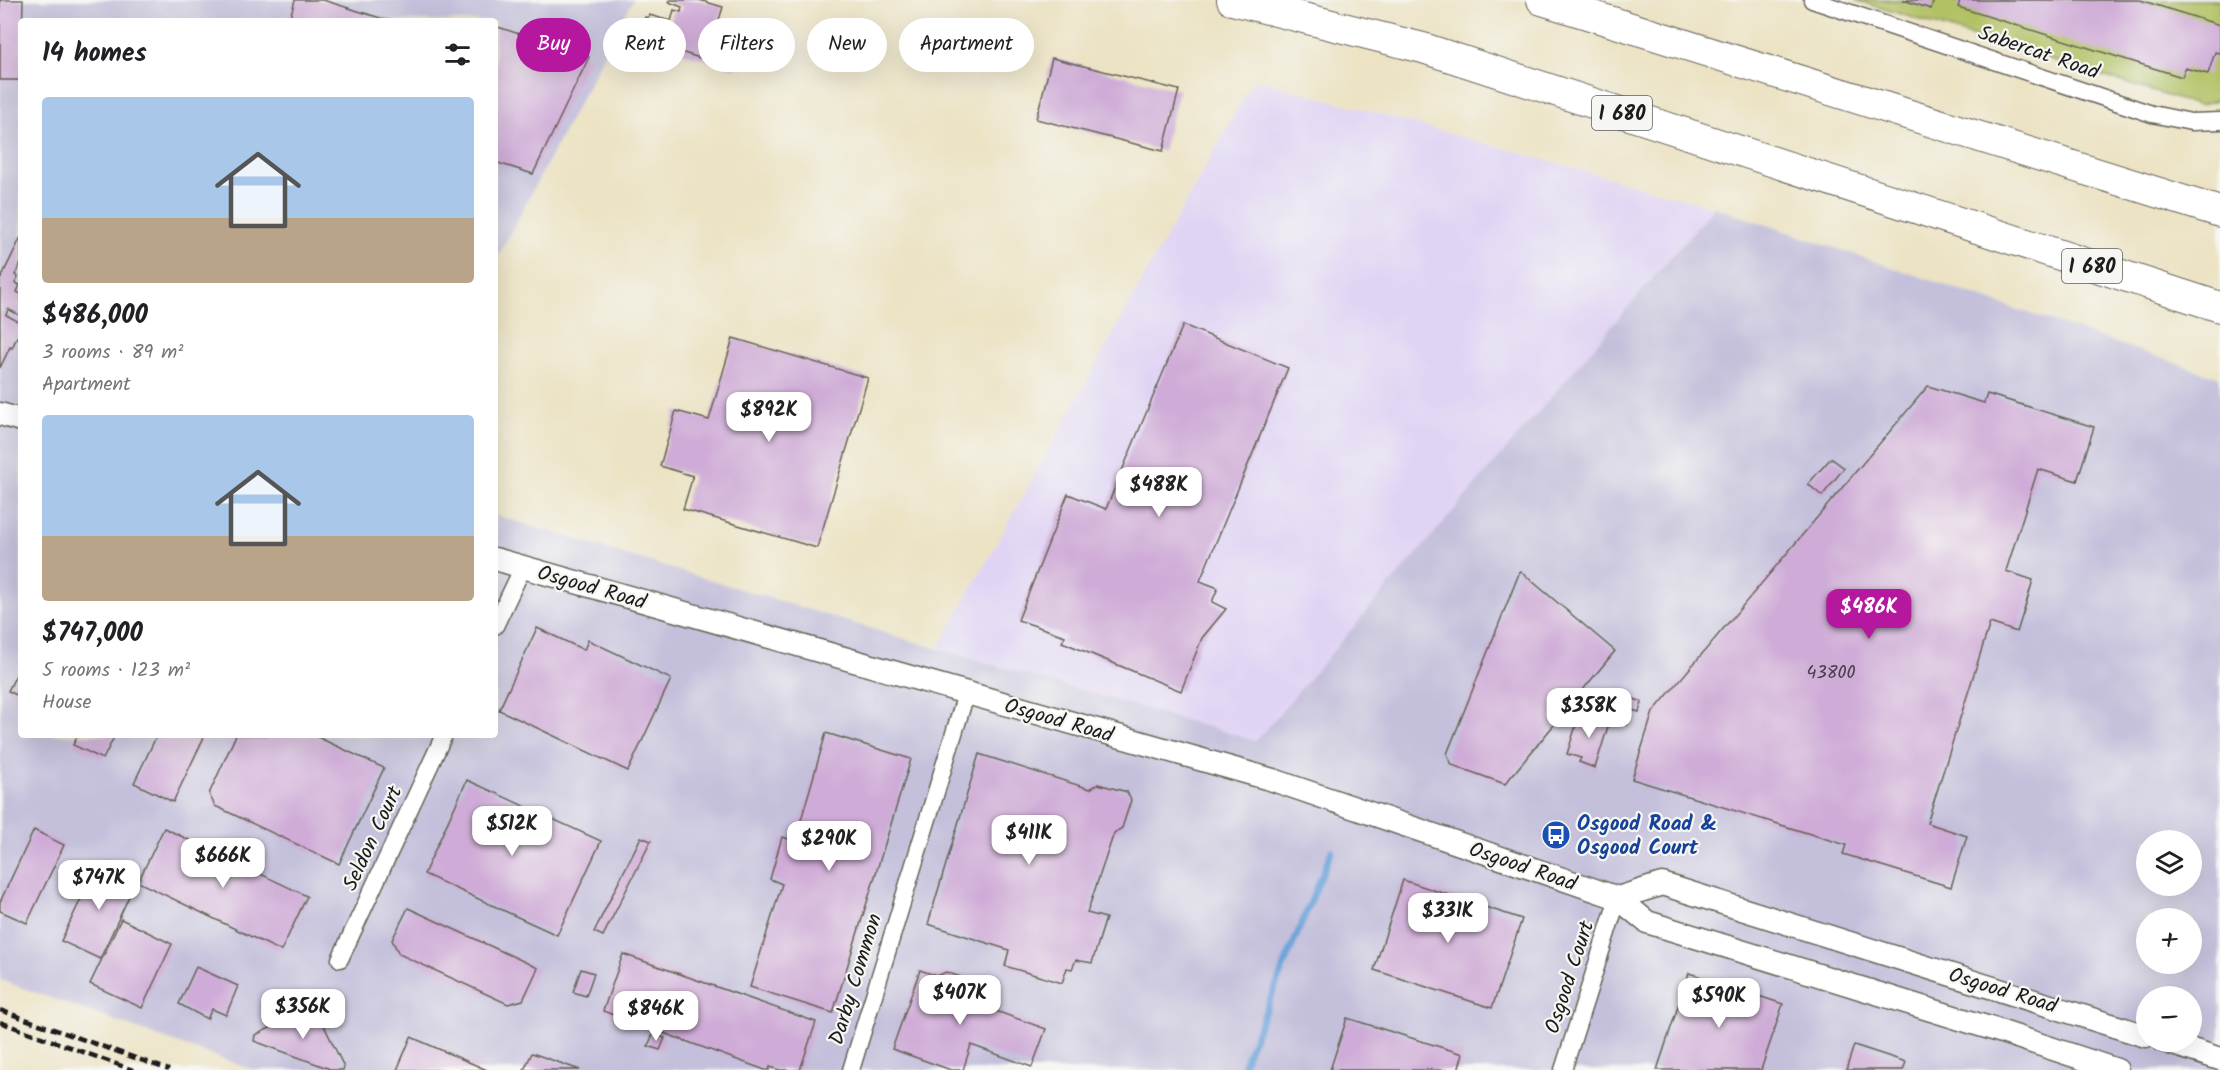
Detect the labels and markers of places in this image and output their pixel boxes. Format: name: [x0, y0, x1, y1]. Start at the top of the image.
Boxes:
pin: $892K: [727, 392, 811, 443]
pin: $488K: [1117, 467, 1201, 518]
pin: $486K: [1827, 589, 1911, 640]
pin: $358K: [1547, 688, 1631, 739]
pin: $512K: [470, 806, 554, 857]
place label: Osgood Road & Osgood Court: [1577, 808, 1717, 865]
pin: $411K: [987, 815, 1071, 866]
bus stop icon: Osgood Road & Osgood Court: [1540, 819, 1572, 851]
pin: $290K: [787, 821, 871, 872]
pin: $666K: [181, 838, 265, 889]
pin: $747K: [57, 860, 141, 911]
pin: $331K: [1406, 893, 1490, 944]
pin: $407K: [918, 975, 1002, 1026]
pin: $590K: [1677, 978, 1761, 1029]
pin: $356K: [261, 989, 345, 1040]
pin: $846K: [614, 991, 698, 1042]

